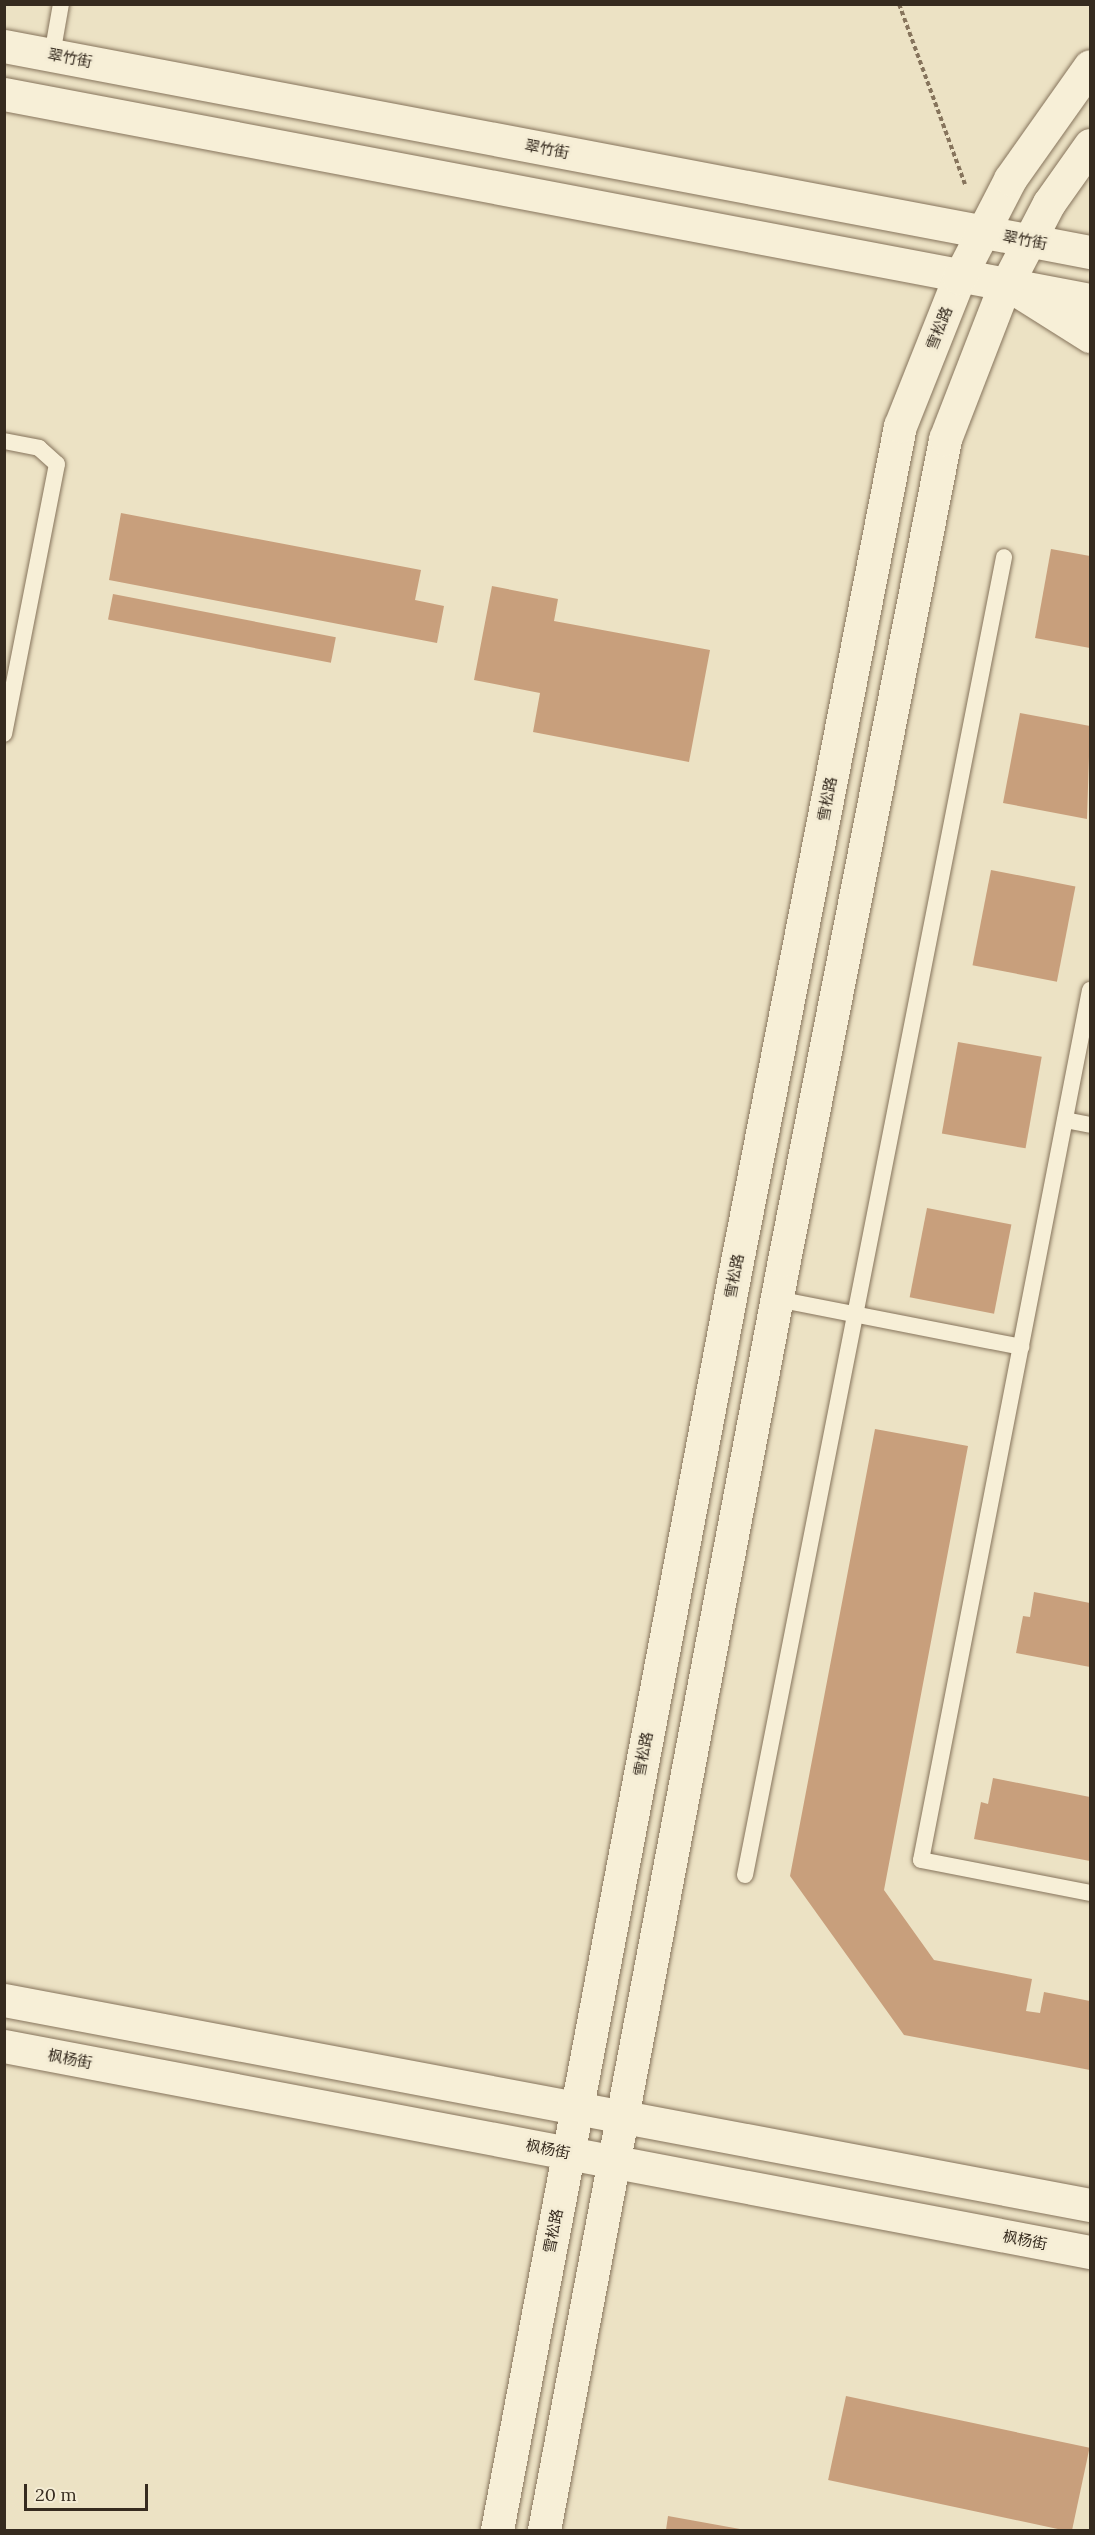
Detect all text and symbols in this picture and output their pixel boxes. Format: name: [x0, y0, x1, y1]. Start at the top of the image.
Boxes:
street label: 翠竹街: [46, 45, 94, 71]
street label: 翠竹街: [523, 136, 571, 162]
street label: 翠竹街: [1001, 227, 1049, 253]
street label: 雪松路: [922, 304, 956, 352]
street label: 雪松路: [814, 775, 840, 823]
street label: 雪松路: [721, 1252, 747, 1300]
street label: 雪松路: [630, 1730, 656, 1778]
street label: 枫杨街: [46, 2046, 94, 2072]
street label: 枫杨街: [524, 2136, 572, 2162]
street label: 雪松路: [540, 2207, 566, 2255]
street label: 枫杨街: [1001, 2227, 1049, 2253]
scale bar: [27, 2472, 152, 2510]
text: 20 m: [35, 2483, 77, 2506]

